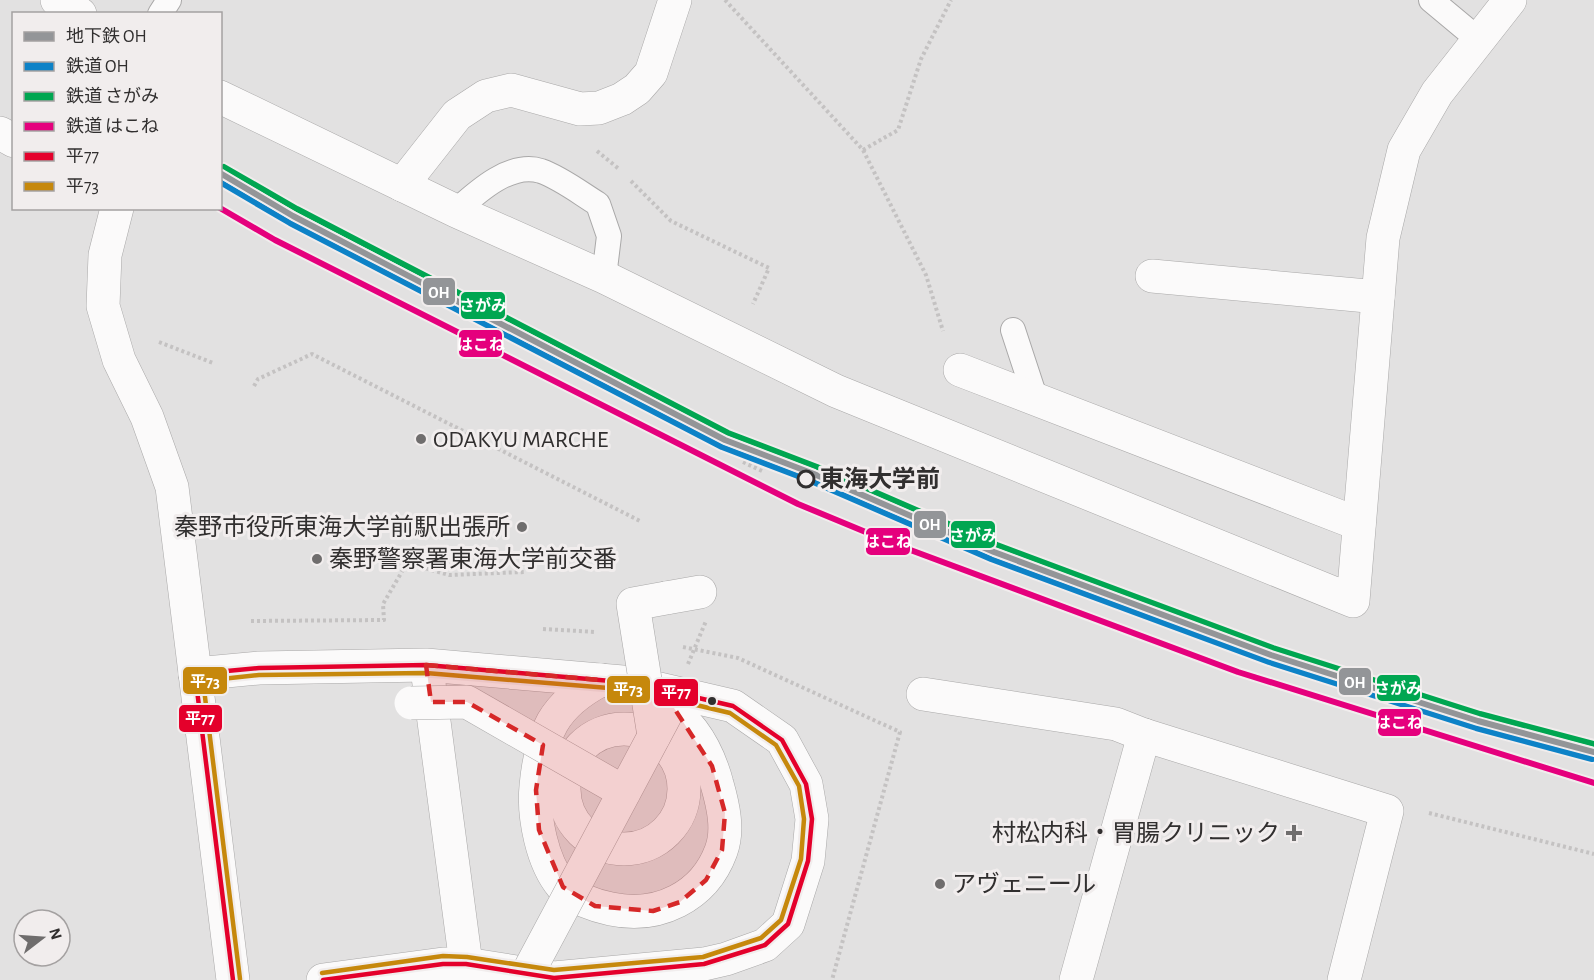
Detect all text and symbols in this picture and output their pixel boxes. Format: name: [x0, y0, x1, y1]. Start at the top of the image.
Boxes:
legend: [12, 12, 222, 210]
text: 地下鉄 OH: [66, 27, 147, 46]
text: 鉄道 OH: [66, 56, 129, 76]
text: 鉄道 さがみ: [66, 86, 159, 106]
text: 鉄道 はこね: [66, 116, 159, 136]
text: 平77: [66, 148, 99, 166]
text: 平73: [66, 178, 99, 196]
line badge: OH: [422, 277, 456, 306]
text: OH: [428, 285, 450, 301]
line badge: さがみ: [460, 291, 506, 320]
text: さがみ: [459, 297, 507, 314]
line badge: はこね: [458, 329, 503, 358]
text: はこね: [457, 336, 505, 353]
place label: ODAKYU MARCHE: [433, 428, 609, 452]
marker: ODAKYU MARCHE: [414, 432, 428, 446]
place label: 東海大学前: [820, 466, 940, 492]
marker: 東海大学前: [797, 470, 815, 488]
line badge: OH: [913, 510, 947, 539]
place label: 秦野市役所東海大学前駅出張所: [174, 514, 510, 540]
text: OH: [919, 517, 941, 533]
marker: 秦野市役所東海大学前駅出張所: [515, 520, 529, 534]
line badge: さがみ: [950, 520, 996, 549]
line badge: はこね: [865, 527, 911, 556]
text: さがみ: [949, 527, 997, 544]
text: はこね: [864, 533, 912, 550]
place label: 秦野警察署東海大学前交番: [329, 546, 617, 572]
marker: 秦野警察署東海大学前交番: [310, 552, 324, 566]
line badge: 平73: [182, 666, 228, 695]
line badge: OH: [1338, 667, 1372, 696]
text: 平73: [190, 674, 220, 690]
line badge: さがみ: [1376, 674, 1421, 702]
line badge: 平73: [606, 675, 651, 704]
text: OH: [1344, 675, 1366, 691]
line badge: 平77: [653, 678, 699, 707]
text: さがみ: [1374, 680, 1422, 697]
text: 平73: [613, 682, 643, 698]
text: 平77: [661, 685, 691, 701]
unlabelled marker: [706, 695, 718, 707]
line badge: 平77: [178, 704, 223, 733]
line badge: はこね: [1377, 708, 1422, 737]
text: 平77: [185, 711, 215, 727]
text: はこね: [1375, 714, 1423, 731]
place label: 村松内科・胃腸クリニック: [992, 820, 1280, 846]
marker: 村松内科・胃腸クリニック: [1285, 824, 1303, 842]
place label: アヴェニール: [952, 871, 1096, 897]
marker: アヴェニール: [933, 877, 947, 891]
north arrow: [12, 908, 72, 968]
text: N: [46, 926, 65, 942]

